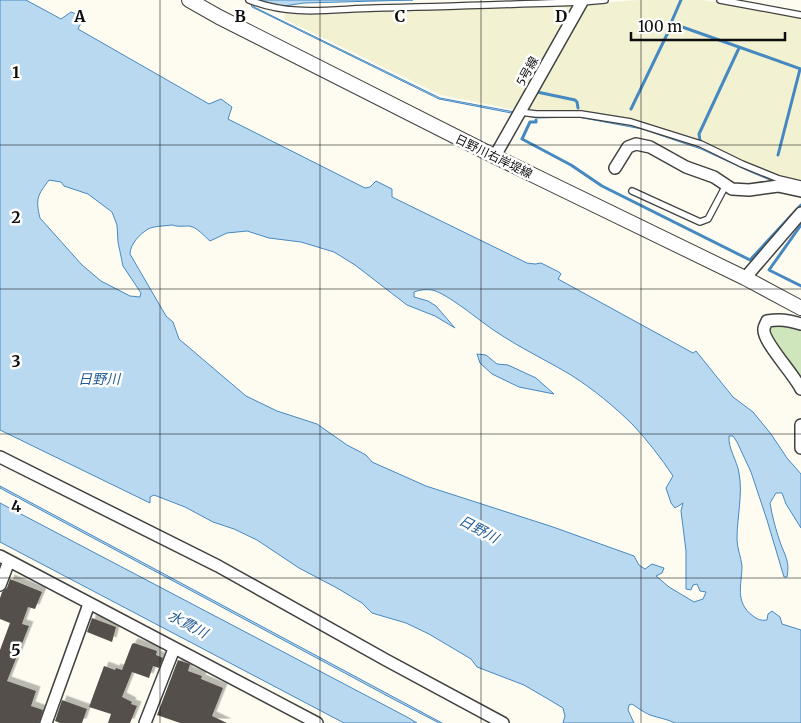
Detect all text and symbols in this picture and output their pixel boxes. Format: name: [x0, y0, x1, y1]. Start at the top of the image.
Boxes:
text: A: [73, 6, 86, 26]
text: B: [234, 6, 246, 26]
text: C: [395, 6, 405, 26]
text: D: [555, 6, 567, 26]
scale bar: [631, 10, 785, 42]
text: 100 m: [638, 17, 682, 36]
street label: 5号線: [513, 54, 541, 88]
text: 1: [12, 62, 20, 82]
street label: 日野川右岸堤線: [453, 131, 535, 181]
text: 2: [11, 207, 21, 227]
text: 3: [11, 351, 21, 371]
water label: 日野川: [78, 370, 122, 388]
text: 4: [11, 496, 21, 516]
water label: 日野川: [456, 511, 504, 548]
water label: 水貫川: [165, 606, 213, 643]
text: 5: [11, 640, 21, 660]

